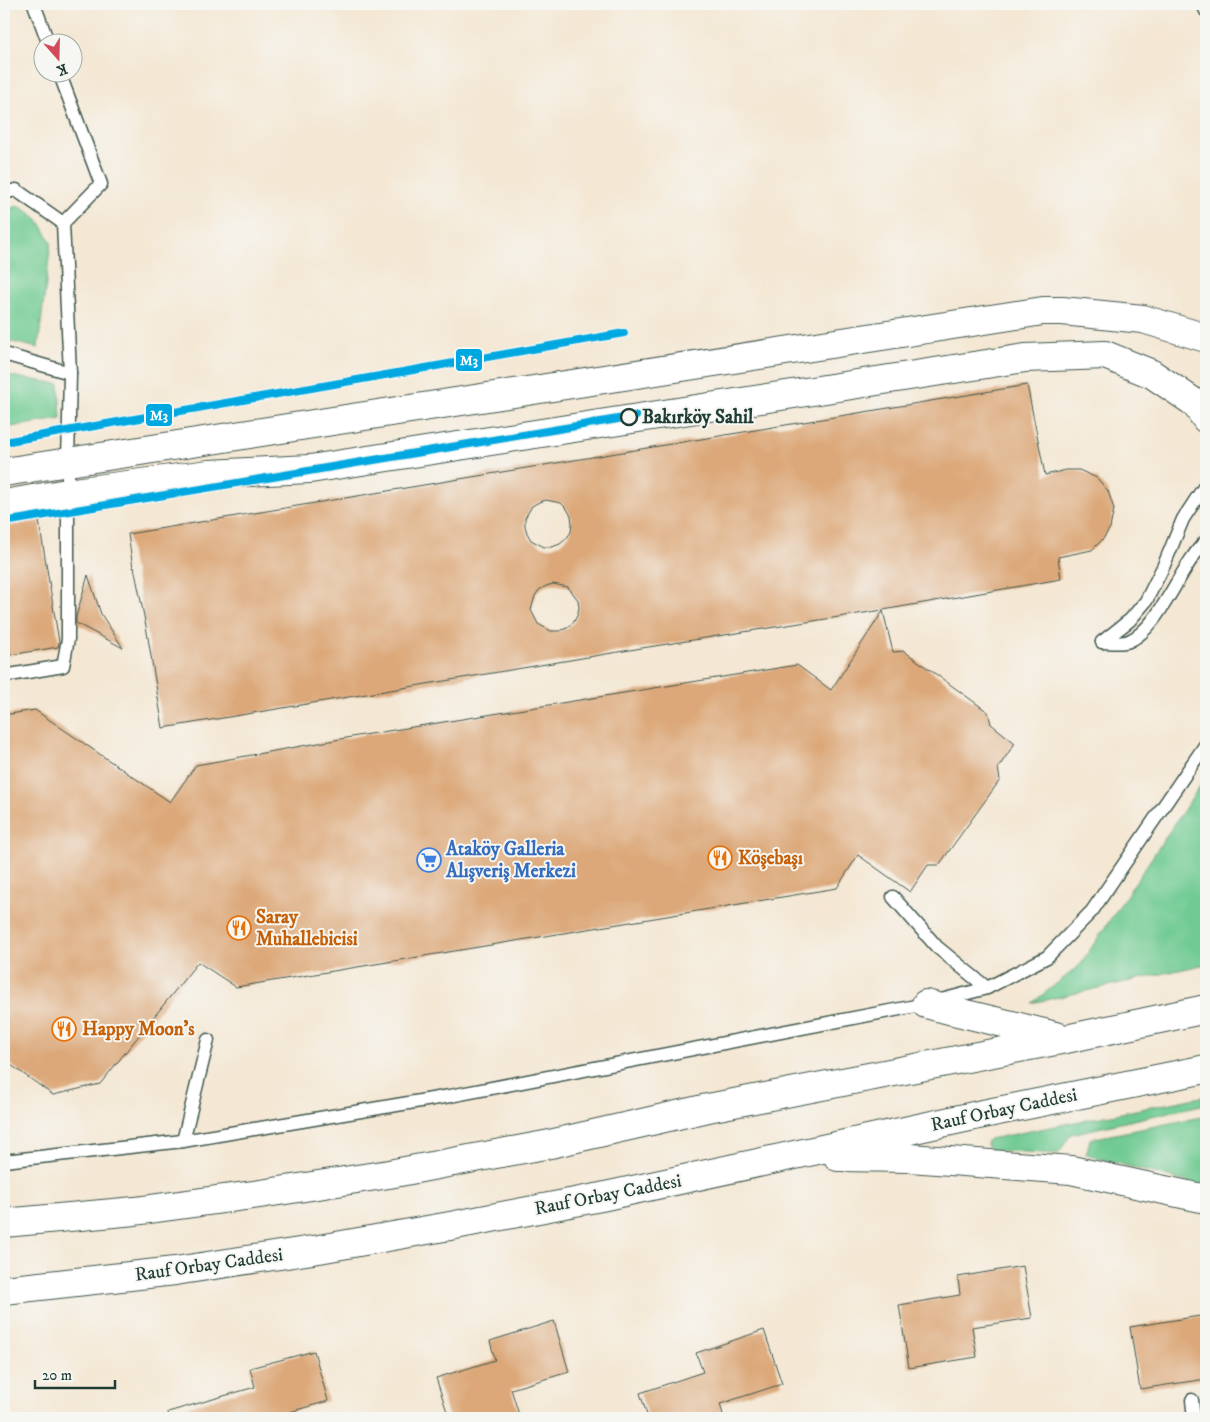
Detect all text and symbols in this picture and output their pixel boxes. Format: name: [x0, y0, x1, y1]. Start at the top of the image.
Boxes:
north arrow: [32, 32, 82, 82]
text: K: [53, 59, 70, 80]
line badge: M3: [455, 348, 483, 372]
text: M3: [460, 352, 478, 370]
line badge: M3: [145, 403, 173, 427]
place label: Bakırköy Sahil: [642, 406, 754, 429]
text: M3: [150, 407, 168, 425]
marker: Bakırköy Sahil: [620, 408, 638, 426]
place label: Ataköy Galleria Alışveriş Merkezi: [445, 838, 576, 883]
restaurant icon: Köşebaşı: [707, 845, 733, 871]
supermarket icon: Ataköy Galleria Alışveriş Merkezi: [416, 847, 442, 873]
place label: Köşebaşı: [738, 847, 803, 870]
place label: Saray Muhallebicisi: [256, 906, 358, 951]
restaurant icon: Saray Muhallebicisi: [226, 915, 252, 941]
restaurant icon: Happy Moon's: [51, 1016, 77, 1042]
place label: Happy Moon's: [82, 1018, 195, 1041]
street label: Rauf Orbay Caddesi: [929, 1083, 1079, 1137]
street label: Rauf Orbay Caddesi: [533, 1169, 684, 1221]
street label: Rauf Orbay Caddesi: [133, 1243, 285, 1287]
scale bar: [35, 1357, 115, 1389]
text: 20 m: [42, 1366, 72, 1385]

